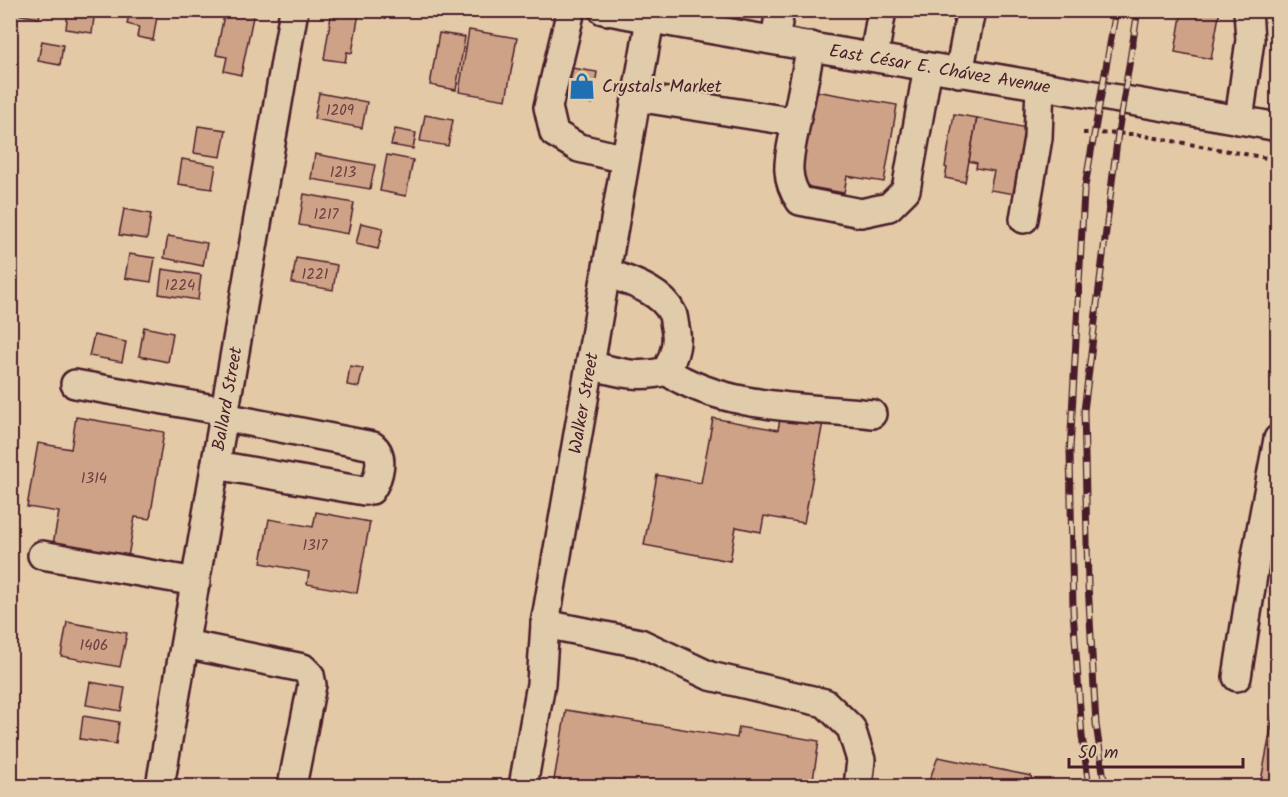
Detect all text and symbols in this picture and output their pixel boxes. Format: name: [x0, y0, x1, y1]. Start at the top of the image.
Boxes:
street label: East César E. Chávez Avenue: [827, 37, 1052, 103]
shop icon: Crystals Market: [567, 71, 597, 101]
place label: Crystals Market: [602, 73, 723, 102]
house number: 1209: [326, 99, 355, 123]
house number: 1213: [330, 161, 357, 185]
house number: 1217: [313, 203, 340, 227]
house number: 1221: [302, 263, 329, 287]
house number: 1224: [165, 274, 195, 298]
street label: Ballard Street: [205, 344, 252, 453]
street label: Walker Street: [562, 349, 608, 456]
house number: 1314: [81, 467, 107, 491]
house number: 1317: [303, 534, 329, 558]
house number: 1406: [80, 634, 108, 658]
scale bar: [1069, 731, 1243, 769]
text: 50 m: [1078, 739, 1118, 768]

